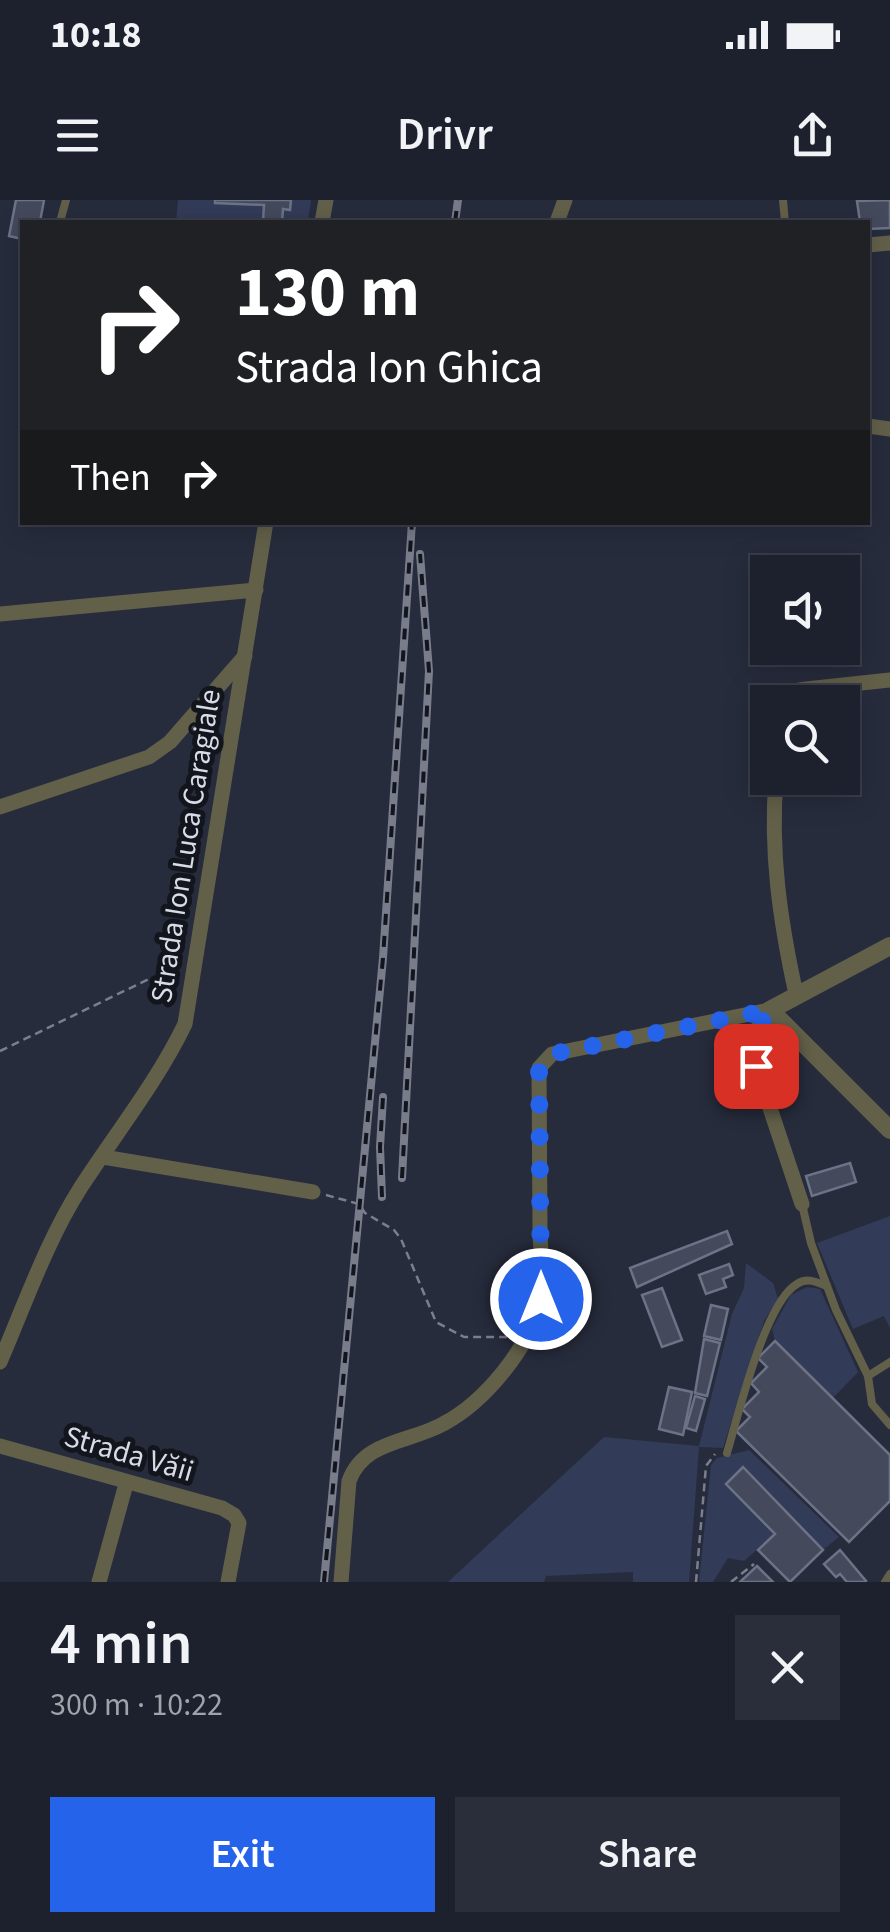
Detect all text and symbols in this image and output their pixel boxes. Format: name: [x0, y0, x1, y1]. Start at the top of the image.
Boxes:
text: 10:18: [50, 8, 142, 62]
text: Drivr: [397, 103, 493, 167]
icon: menu: [50, 108, 105, 163]
icon: share: [785, 108, 840, 163]
text: 130 m: [235, 243, 420, 343]
icon: right: [70, 260, 200, 390]
text: Strada Ion Ghica: [235, 336, 543, 400]
icon: right: [171, 450, 226, 505]
text: Then: [70, 451, 151, 505]
map controls: [750, 555, 860, 795]
button: sound: [750, 555, 860, 665]
button: search: [750, 685, 860, 795]
street label: Strada Ion Luca Caragiale: [140, 686, 232, 1006]
pin: [714, 1024, 799, 1109]
icon: arrive: [729, 1039, 784, 1094]
position arrow: [489, 1247, 593, 1351]
street label: Strada Văii: [59, 1415, 199, 1493]
text: 4 min: [50, 1602, 193, 1687]
button: close: [735, 1615, 840, 1720]
text: 300 m · 10:22: [50, 1682, 223, 1728]
button: Exit: [50, 1797, 435, 1912]
button: Share: [455, 1797, 840, 1912]

